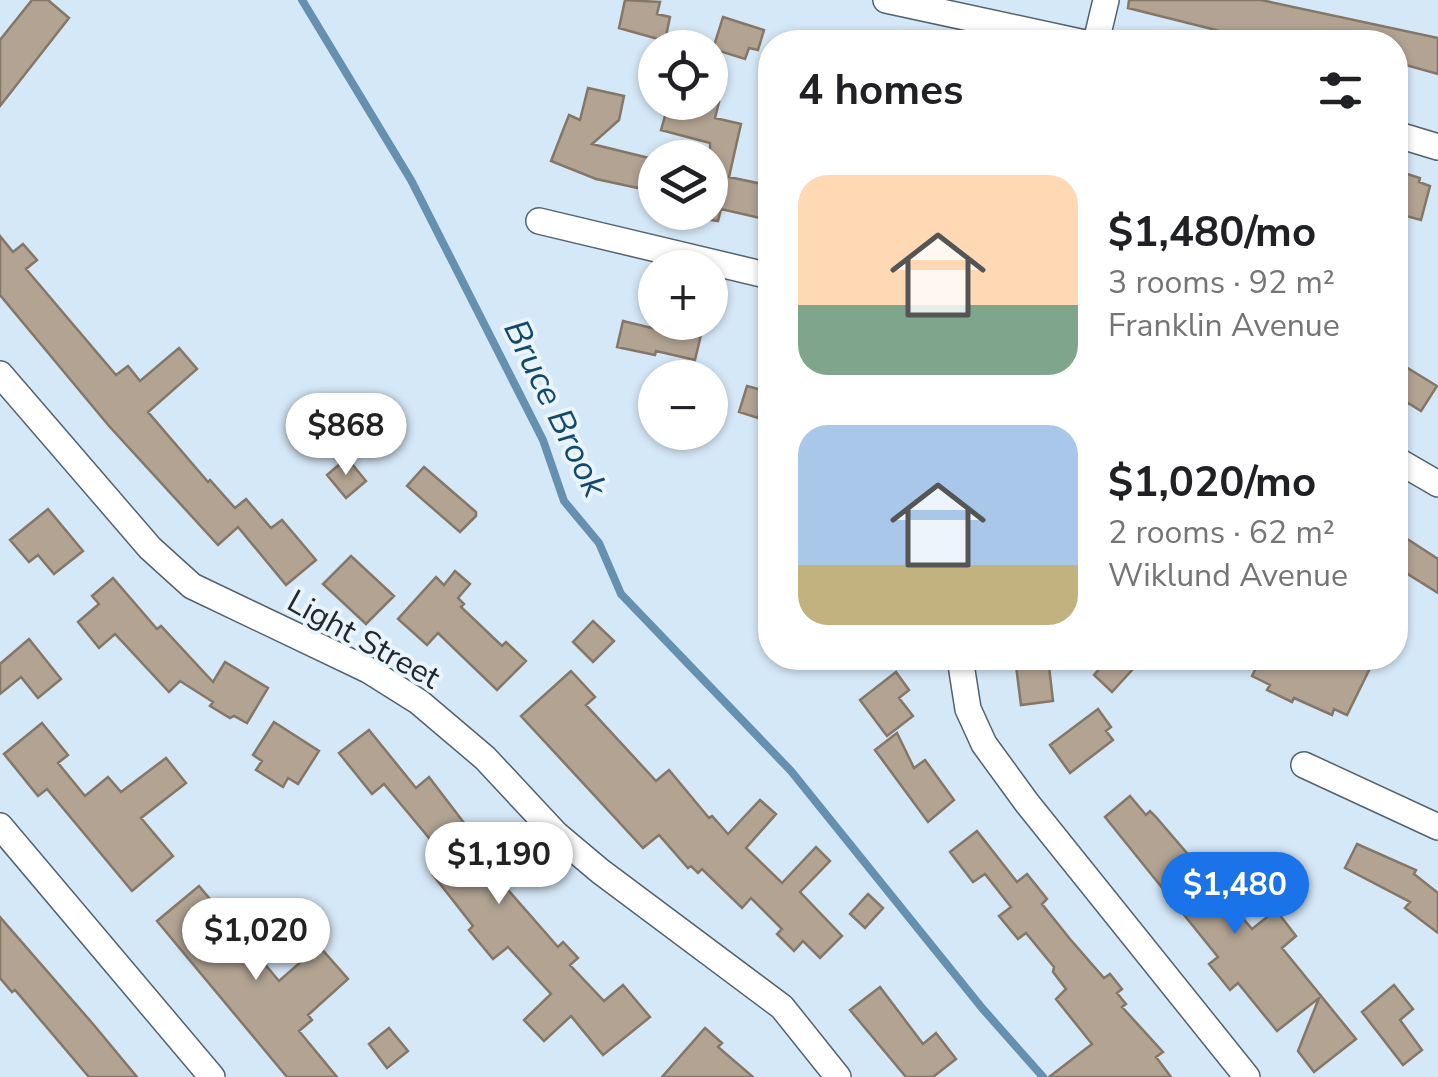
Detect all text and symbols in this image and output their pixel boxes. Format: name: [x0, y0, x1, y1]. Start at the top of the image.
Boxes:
map controls: [638, 30, 728, 450]
button: locate: [638, 30, 728, 120]
text: 4 homes: [798, 62, 963, 119]
icon: filters: [1313, 63, 1368, 118]
button: layers: [638, 140, 728, 230]
text: $1,480/mo: [1108, 204, 1316, 261]
icon: home: [878, 215, 998, 335]
button: +: [638, 250, 728, 340]
text: 3 rooms · 92 m²: [1108, 261, 1335, 304]
text: Franklin Avenue: [1108, 304, 1340, 347]
water label: Bruce Brook: [492, 312, 619, 506]
button: −: [638, 360, 728, 450]
pin: $868: [287, 393, 405, 478]
text: $868: [308, 404, 384, 447]
text: $1,020/mo: [1108, 454, 1316, 511]
icon: home: [878, 465, 998, 585]
text: 2 rooms · 62 m²: [1108, 511, 1335, 554]
text: Wiklund Avenue: [1108, 554, 1348, 597]
street label: Light Street: [280, 580, 449, 699]
pin: $1,190: [418, 822, 580, 907]
text: $1,190: [447, 833, 551, 876]
pin: $1,480: [1154, 852, 1316, 937]
text: $1,480: [1183, 863, 1287, 906]
pin: $1,020: [175, 898, 337, 983]
text: $1,020: [204, 909, 308, 952]

